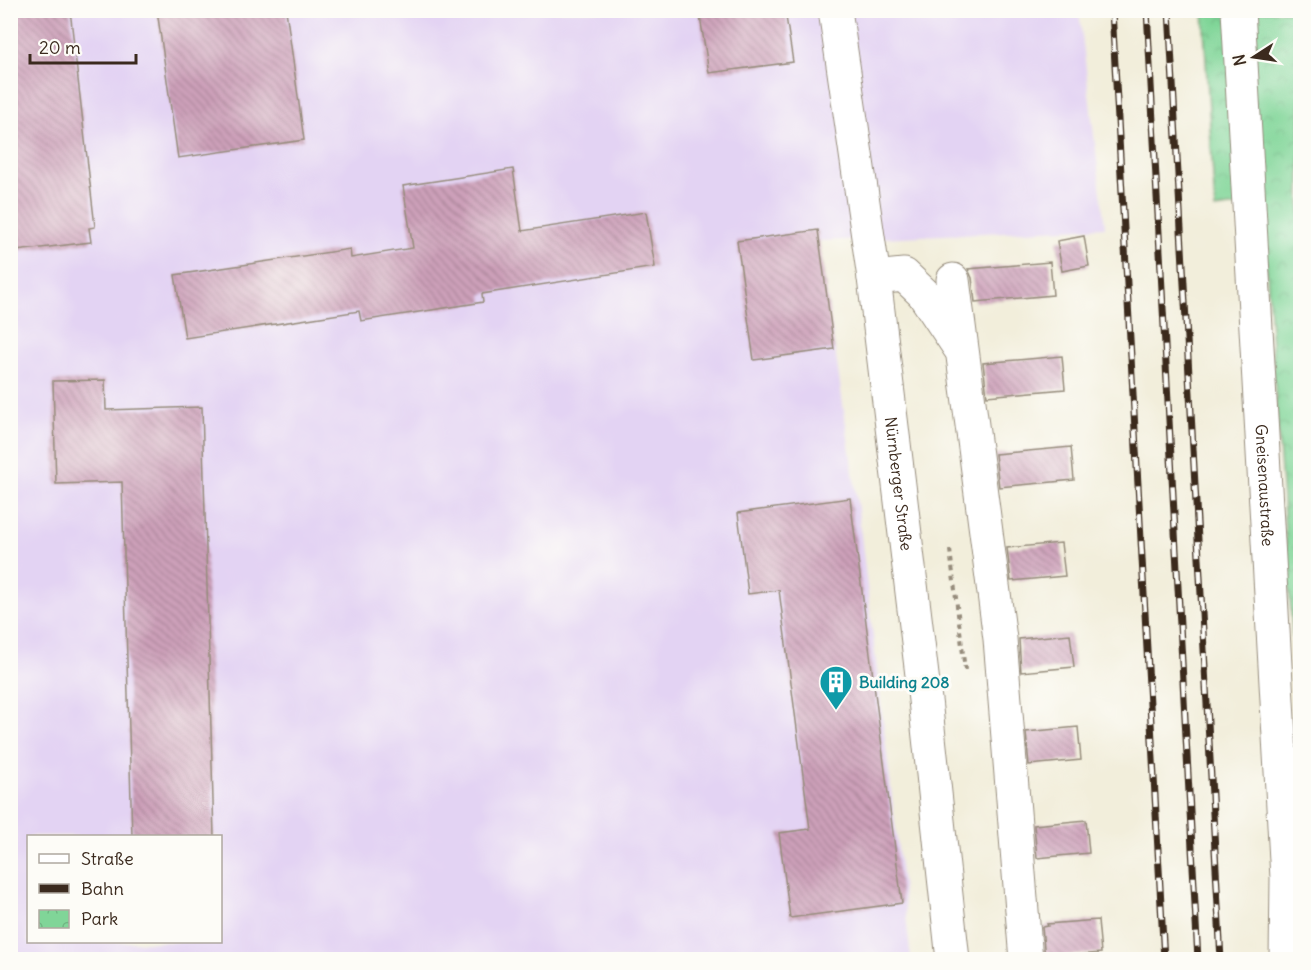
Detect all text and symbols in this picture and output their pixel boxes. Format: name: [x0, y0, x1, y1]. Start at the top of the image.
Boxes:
scale bar: [30, 27, 136, 65]
north arrow: [1224, 27, 1284, 87]
text: 20 m: [39, 36, 81, 59]
text: N: [1228, 53, 1250, 68]
street label: Nürnberger Straße: [881, 416, 917, 552]
street label: Gneisenaustraße: [1251, 424, 1278, 547]
building icon: Building 208: [818, 664, 854, 711]
place label: Building 208: [859, 672, 950, 693]
legend: [27, 835, 222, 943]
text: Straße: [81, 847, 134, 870]
text: Bahn: [81, 877, 124, 900]
text: Park: [81, 907, 118, 930]

